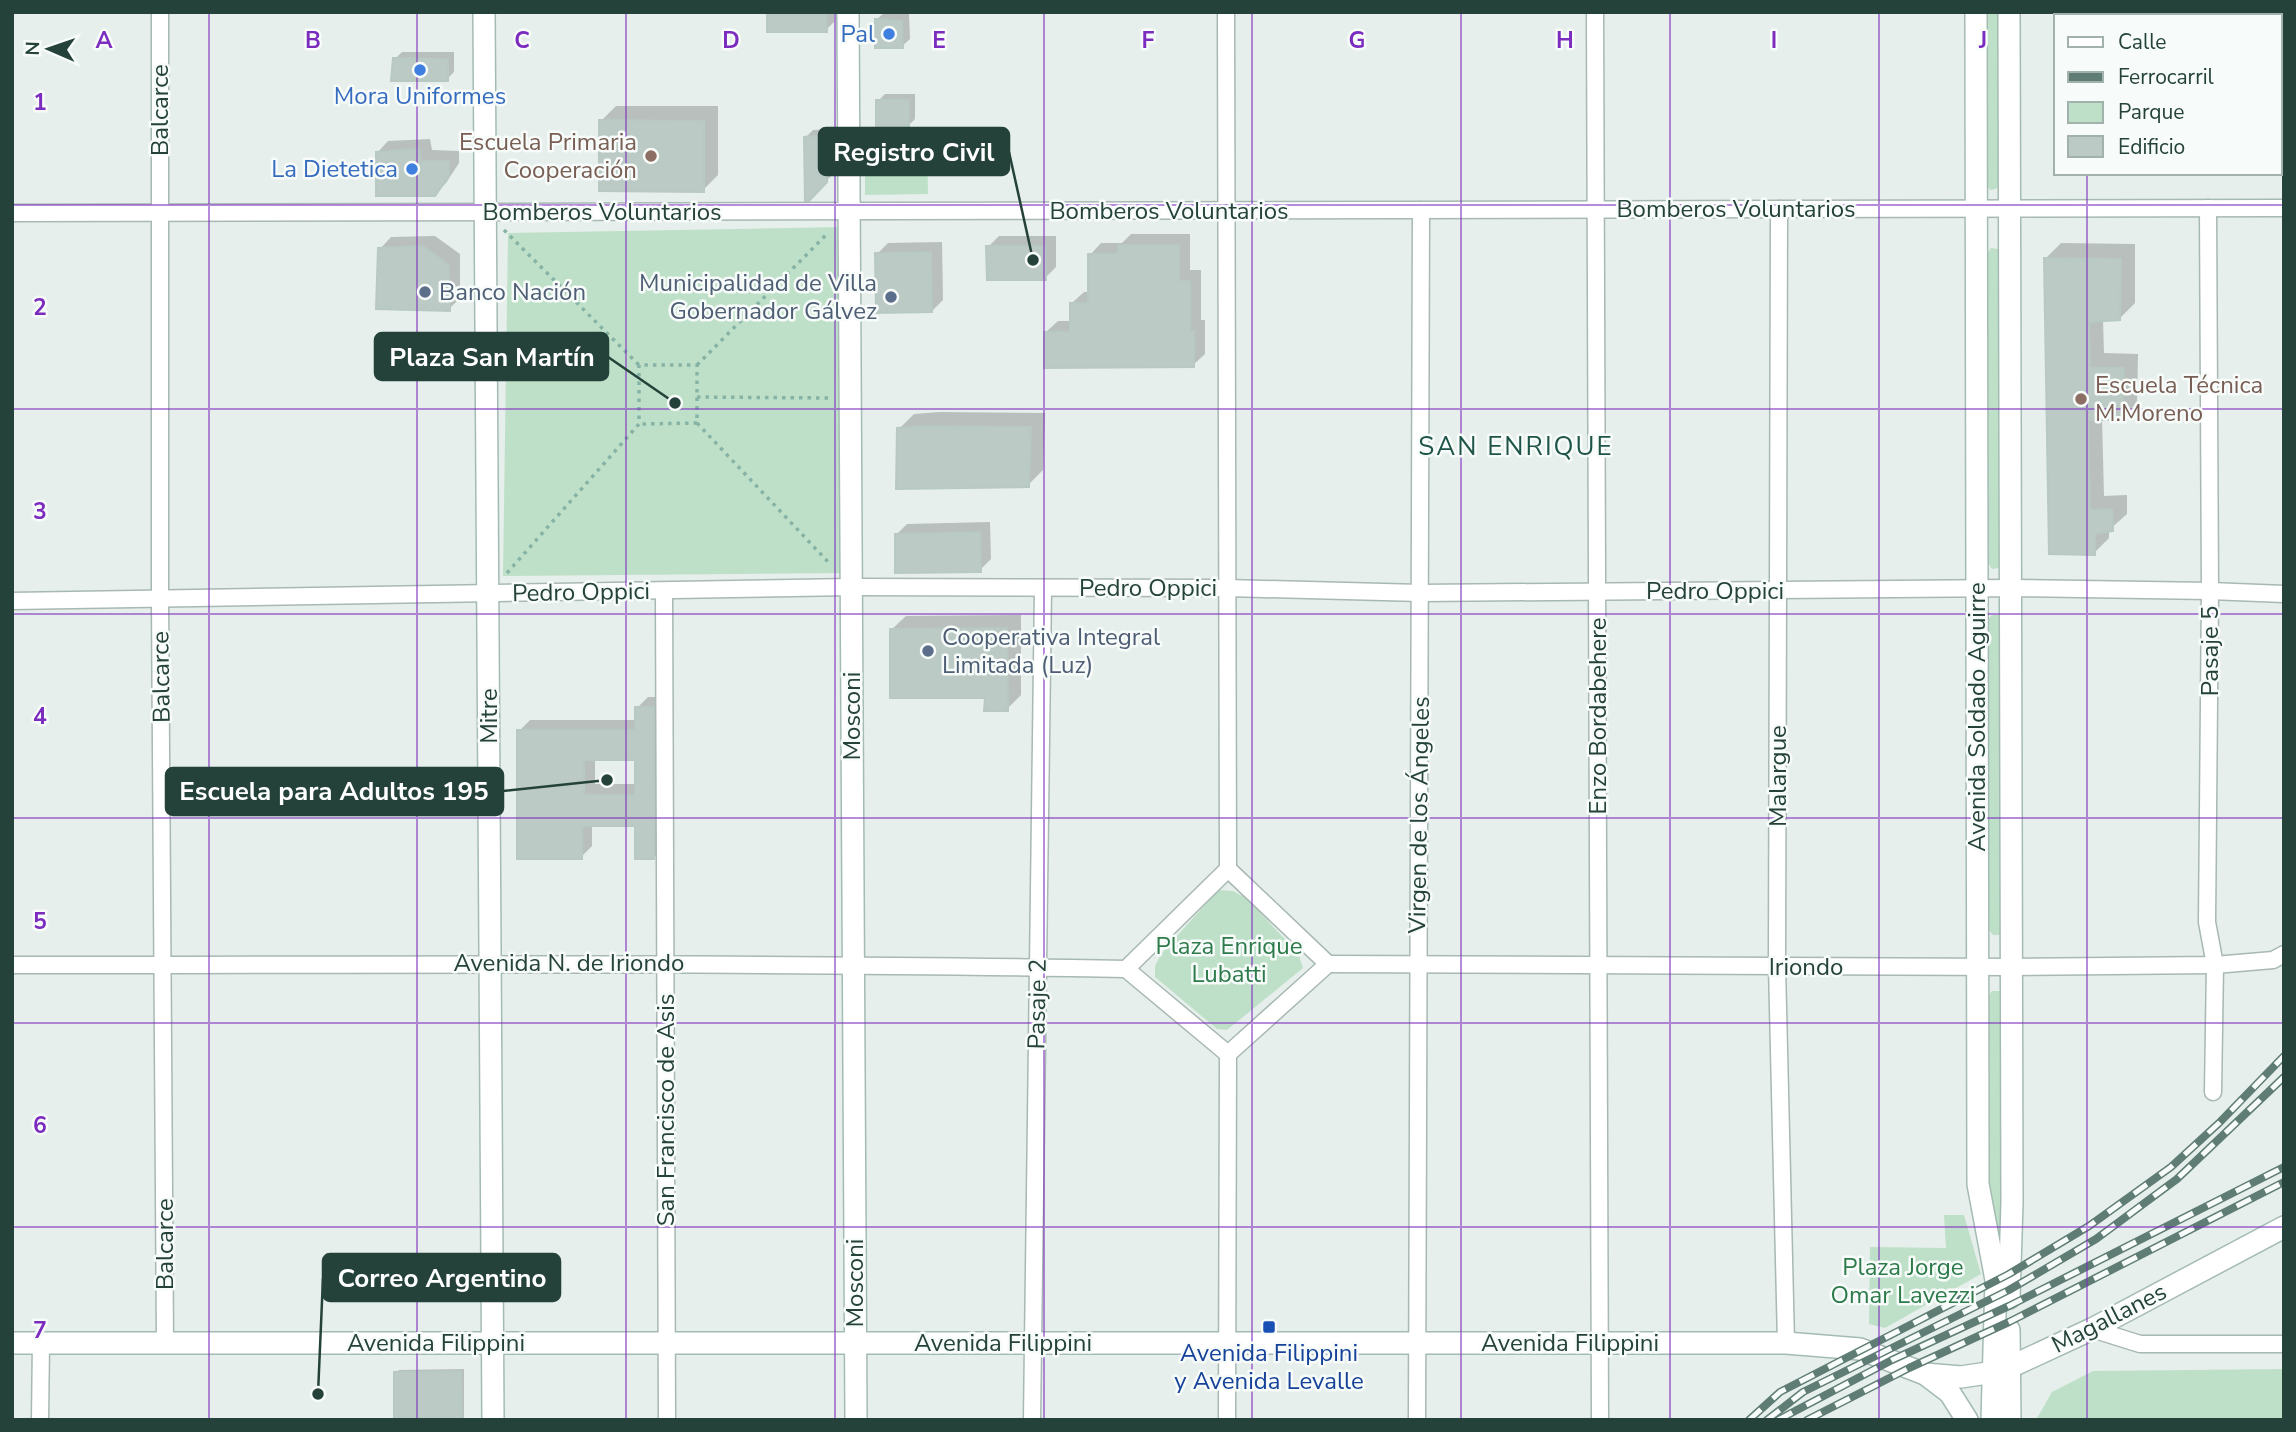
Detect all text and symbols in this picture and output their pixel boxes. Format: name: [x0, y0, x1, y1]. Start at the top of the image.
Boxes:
north arrow: [14, 14, 84, 84]
legend: [2054, 14, 2282, 175]
place label: Pal: [841, 18, 875, 50]
text: A: [95, 25, 113, 56]
text: B: [305, 25, 321, 56]
text: C: [514, 25, 530, 56]
text: D: [722, 25, 740, 56]
text: E: [932, 25, 946, 56]
text: F: [1142, 25, 1155, 56]
text: G: [1349, 25, 1365, 56]
text: H: [1556, 25, 1574, 56]
text: I: [1771, 25, 1777, 56]
text: J: [1978, 25, 1987, 56]
marker: Pal: [881, 26, 897, 42]
text: Calle: [2118, 28, 2166, 56]
text: N: [20, 41, 46, 56]
marker: Mora Uniformes: [412, 62, 428, 78]
text: Ferrocarril: [2118, 63, 2215, 91]
street label: Balcarce: [144, 64, 176, 156]
place label: Mora Uniformes: [334, 80, 506, 112]
text: 1: [33, 87, 47, 118]
text: Parque: [2118, 98, 2185, 126]
place label: Escuela Primaria Cooperación: [459, 126, 637, 186]
callout: Registro Civil: [819, 128, 1009, 175]
text: Edificio: [2118, 133, 2185, 161]
text: Registro Civil: [833, 135, 995, 170]
marker: Escuela Primaria Cooperación: [643, 148, 659, 164]
place label: La Dietetica: [271, 153, 398, 185]
marker: La Dietetica: [404, 161, 420, 177]
street label: Bomberos Voluntarios: [1616, 193, 1856, 225]
street label: Bomberos Voluntarios: [1049, 195, 1289, 227]
street label: Bomberos Voluntarios: [482, 196, 722, 228]
place label: Municipalidad de Villa Gobernador Gálvez: [639, 267, 877, 327]
place label: Banco Nación: [439, 276, 586, 308]
marker: Banco Nación: [417, 284, 433, 300]
marker: Municipalidad de Villa Gobernador Gálvez: [883, 289, 899, 305]
text: 2: [33, 292, 47, 323]
callout: Plaza San Martín: [375, 333, 608, 380]
text: Plaza San Martín: [389, 340, 595, 375]
place label: Escuela Técnica M.Moreno: [2095, 369, 2263, 429]
marker: Escuela Técnica M.Moreno: [2073, 391, 2089, 407]
district label: SAN ENRIQUE: [1418, 429, 1614, 464]
text: 3: [33, 496, 47, 527]
street label: Pedro Oppici: [1079, 572, 1217, 604]
street label: Pedro Oppici: [512, 575, 650, 609]
street label: Pedro Oppici: [1646, 575, 1784, 607]
street label: Avenida Soldado Aguirre: [1961, 582, 1993, 852]
street label: Pasaje 5: [2194, 606, 2226, 696]
street label: Enzo Bordabehere: [1582, 617, 1614, 815]
place label: Cooperativa Integral Limitada (Luz): [942, 621, 1160, 681]
street label: Balcarce: [144, 631, 178, 723]
marker: Cooperativa Integral Limitada (Luz): [920, 643, 936, 659]
street label: Mosconi: [836, 672, 868, 760]
street label: Mitre: [473, 688, 505, 744]
street label: Virgen de los Ángeles: [1401, 696, 1437, 935]
text: 4: [33, 701, 47, 732]
street label: Malargue: [1762, 725, 1794, 827]
callout: Escuela para Adultos 195: [166, 768, 503, 815]
text: Escuela para Adultos 195: [179, 774, 489, 809]
text: 5: [33, 906, 47, 937]
park label: Plaza Enrique Lubatti: [1156, 930, 1302, 990]
street label: Avenida N. de Iriondo: [454, 947, 684, 979]
street label: Iriondo: [1769, 951, 1843, 983]
street label: Pasaje 2: [1020, 958, 1054, 1050]
street label: San Francisco de Asis: [650, 994, 682, 1226]
text: 6: [33, 1110, 47, 1141]
street label: Balcarce: [149, 1198, 181, 1290]
street label: Mosconi: [839, 1239, 871, 1327]
park label: Plaza Jorge Omar Lavezzi: [1831, 1251, 1975, 1311]
callout: Correo Argentino: [323, 1254, 560, 1301]
text: Correo Argentino: [337, 1261, 547, 1296]
street label: Magallanes: [2046, 1275, 2172, 1361]
text: 7: [33, 1315, 47, 1346]
marker: Avenida Filippini y Avenida Levalle: [1261, 1319, 1277, 1335]
street label: Avenida Filippini: [347, 1327, 525, 1359]
street label: Avenida Filippini: [914, 1327, 1092, 1359]
street label: Avenida Filippini: [1481, 1327, 1659, 1359]
place label: Avenida Filippini y Avenida Levalle: [1174, 1337, 1364, 1397]

